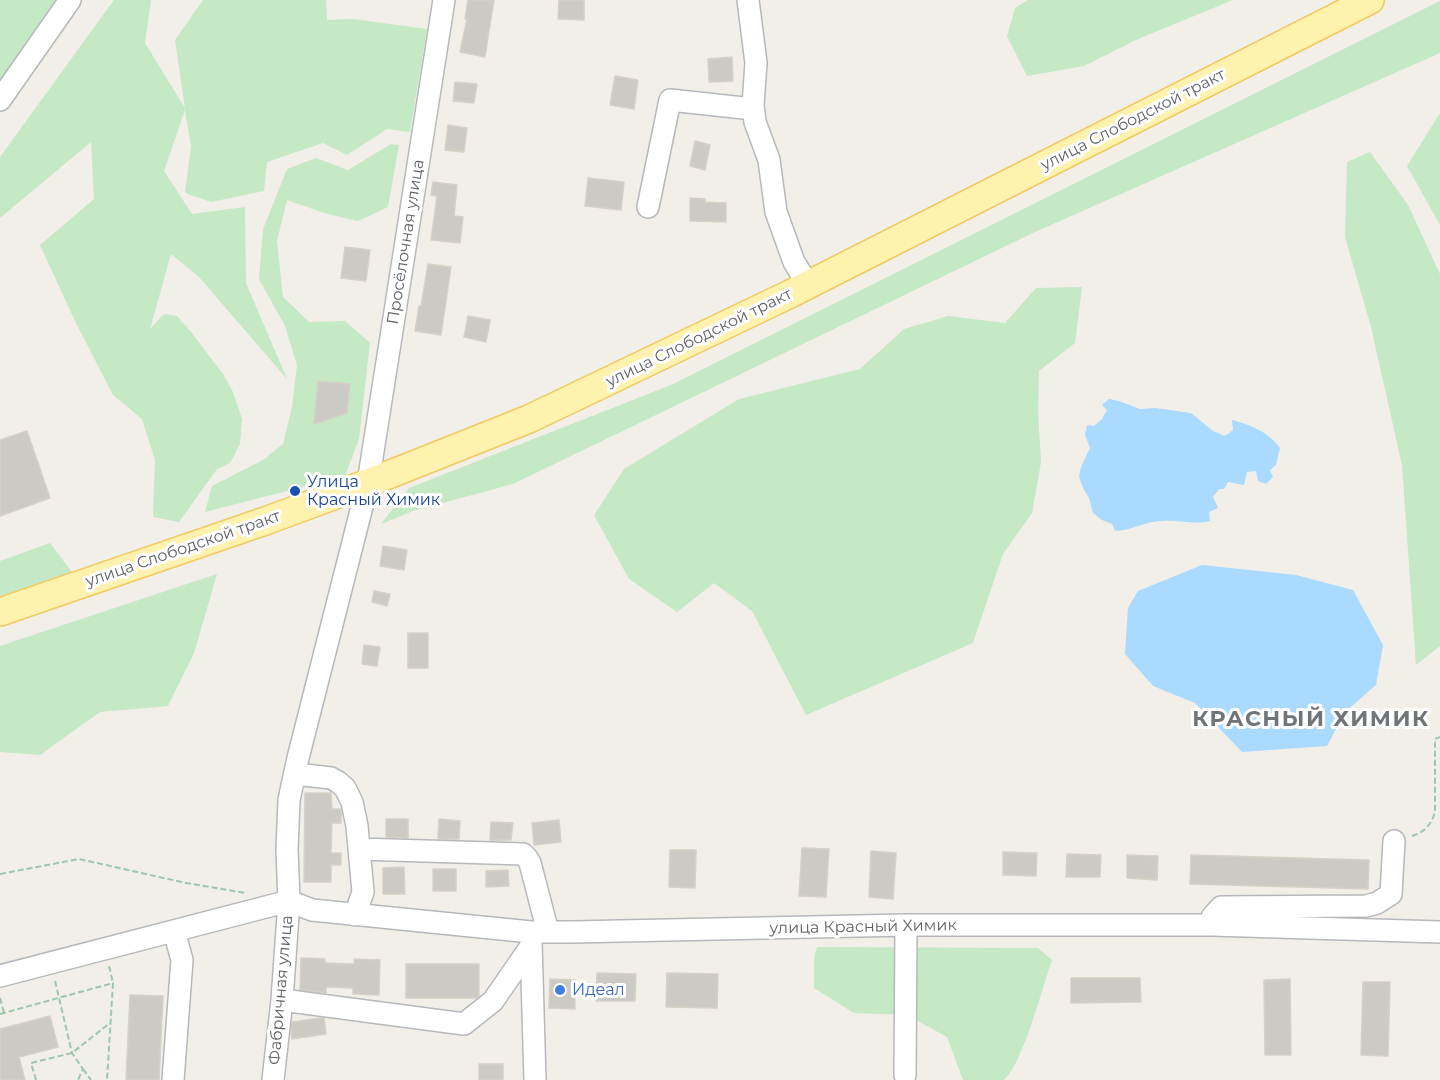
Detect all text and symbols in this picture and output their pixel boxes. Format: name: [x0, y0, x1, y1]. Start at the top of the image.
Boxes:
street label: улица Слободской тракт: [1038, 65, 1228, 175]
street label: Просёлочная улица: [383, 158, 429, 326]
street label: улица Слободской тракт: [603, 285, 795, 391]
place label: Улица Красный Химик: [307, 472, 440, 510]
marker: Улица Красный Химик: [288, 484, 302, 498]
street label: улица Слободской тракт: [83, 507, 283, 591]
district label: КРАСНЫЙ ХИМИК: [1192, 707, 1430, 733]
street label: Фабричная улица: [265, 914, 297, 1066]
street label: улица Красный Химик: [769, 916, 957, 938]
place label: Идеал: [572, 980, 625, 1000]
marker: Идеал: [553, 983, 567, 997]

